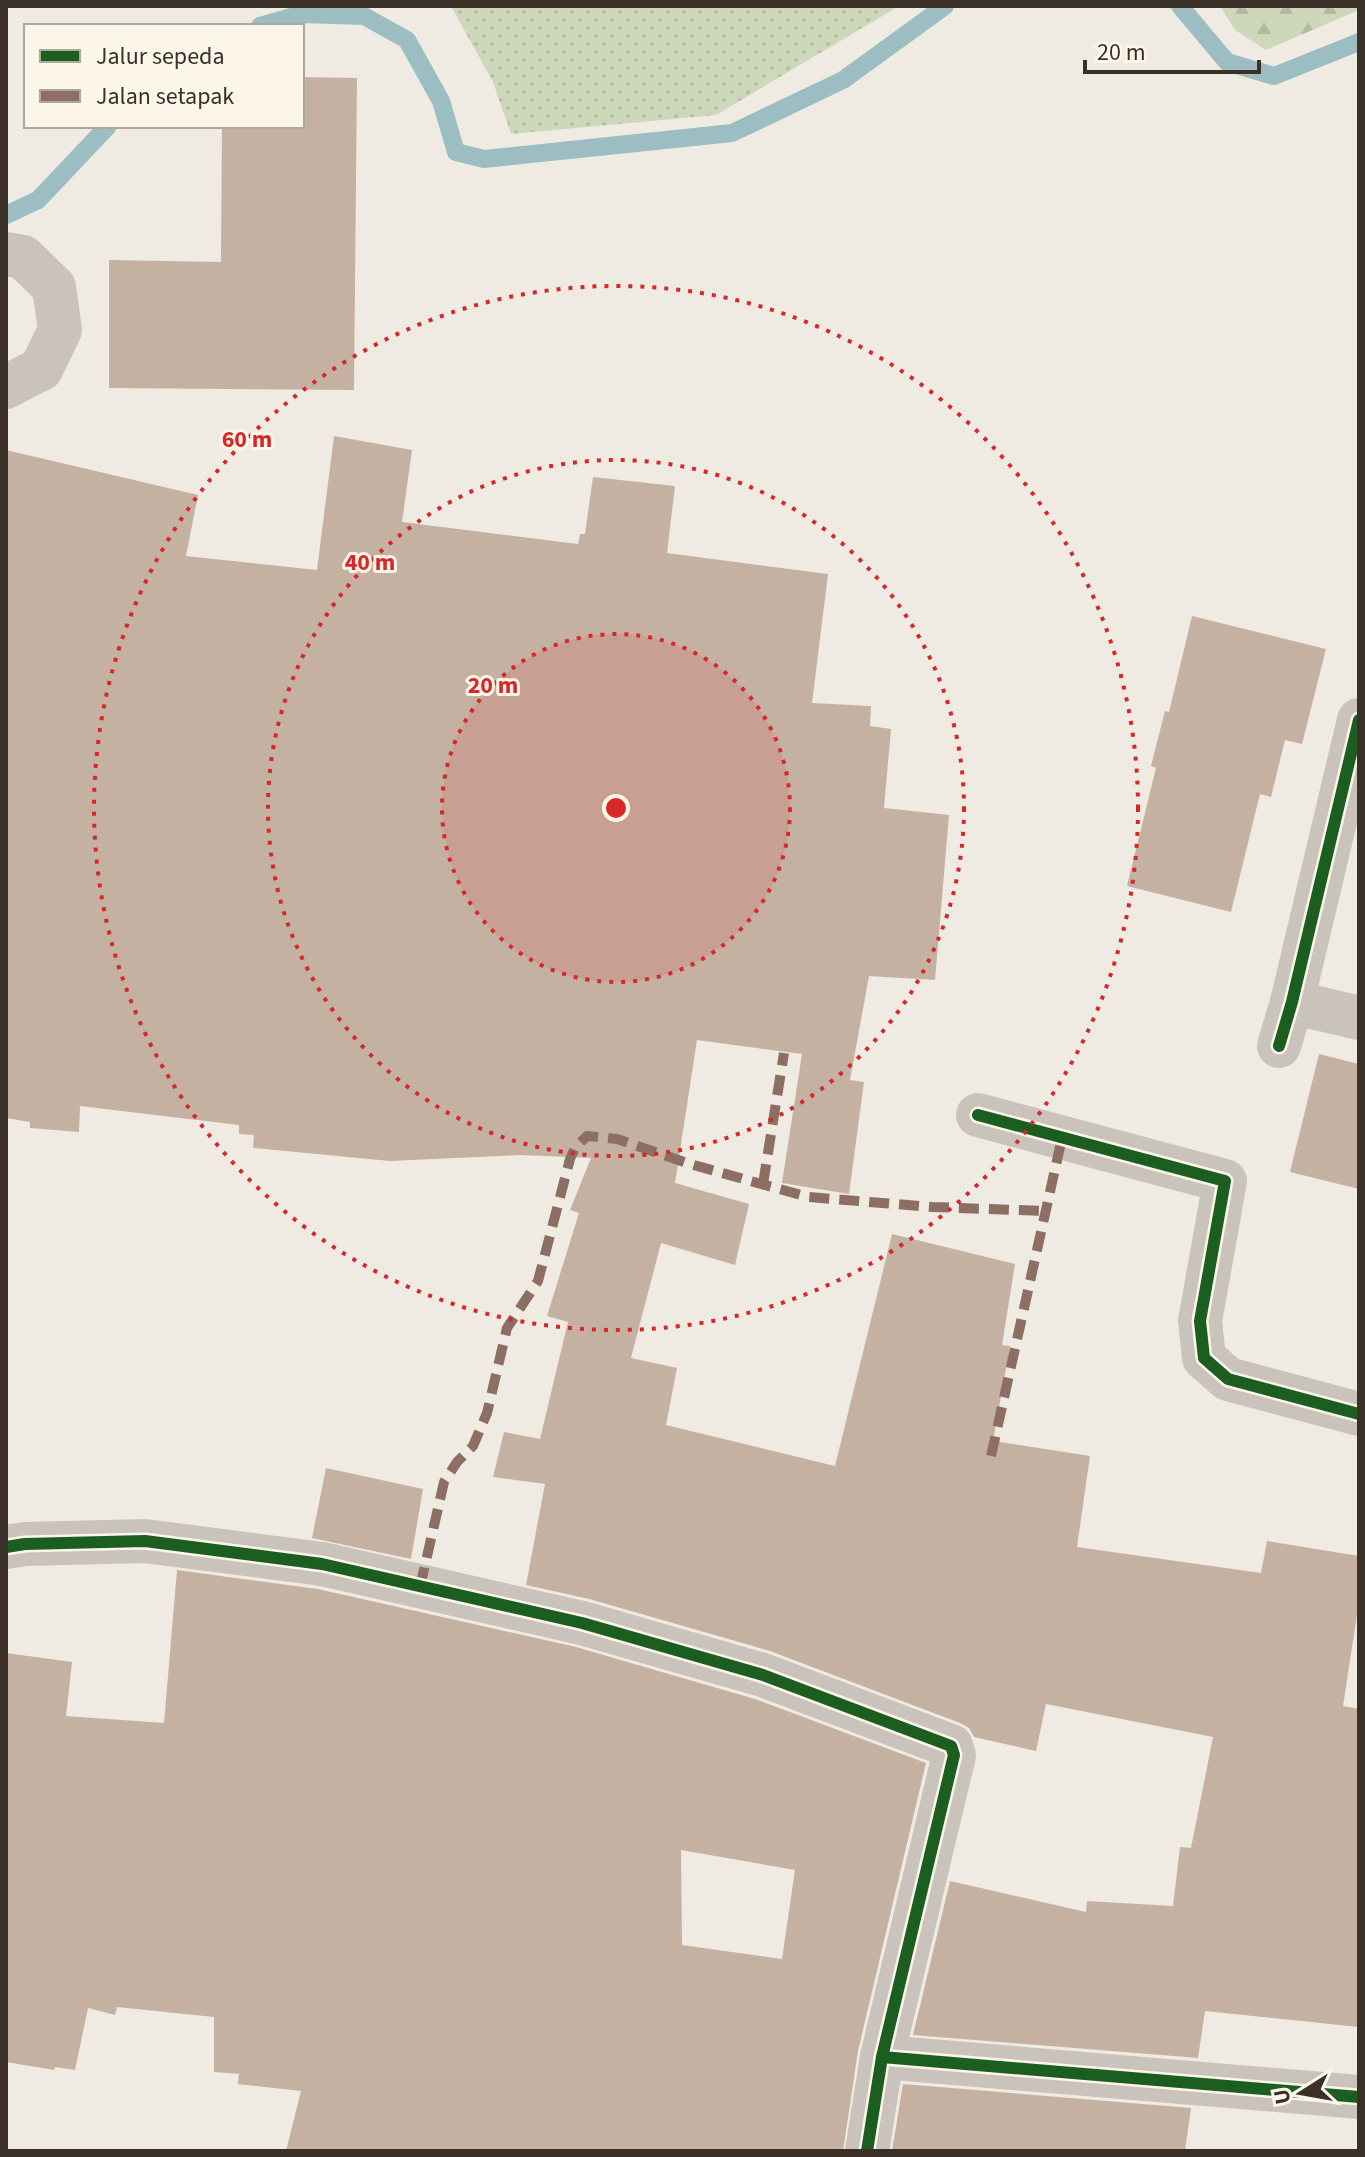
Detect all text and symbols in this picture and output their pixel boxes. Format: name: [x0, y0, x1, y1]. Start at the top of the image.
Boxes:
legend: [24, 24, 304, 128]
scale bar: [1085, 24, 1259, 74]
text: 20 m: [1097, 35, 1146, 70]
text: Jalur sepeda: [96, 39, 225, 74]
text: Jalan setapak: [96, 79, 234, 114]
text: 60 m: [222, 422, 272, 457]
text: 40 m: [345, 545, 395, 580]
text: 20 m: [468, 668, 518, 703]
centre of rings: [602, 794, 630, 822]
north arrow: [1261, 2053, 1341, 2133]
text: U: [1265, 2086, 1299, 2107]

